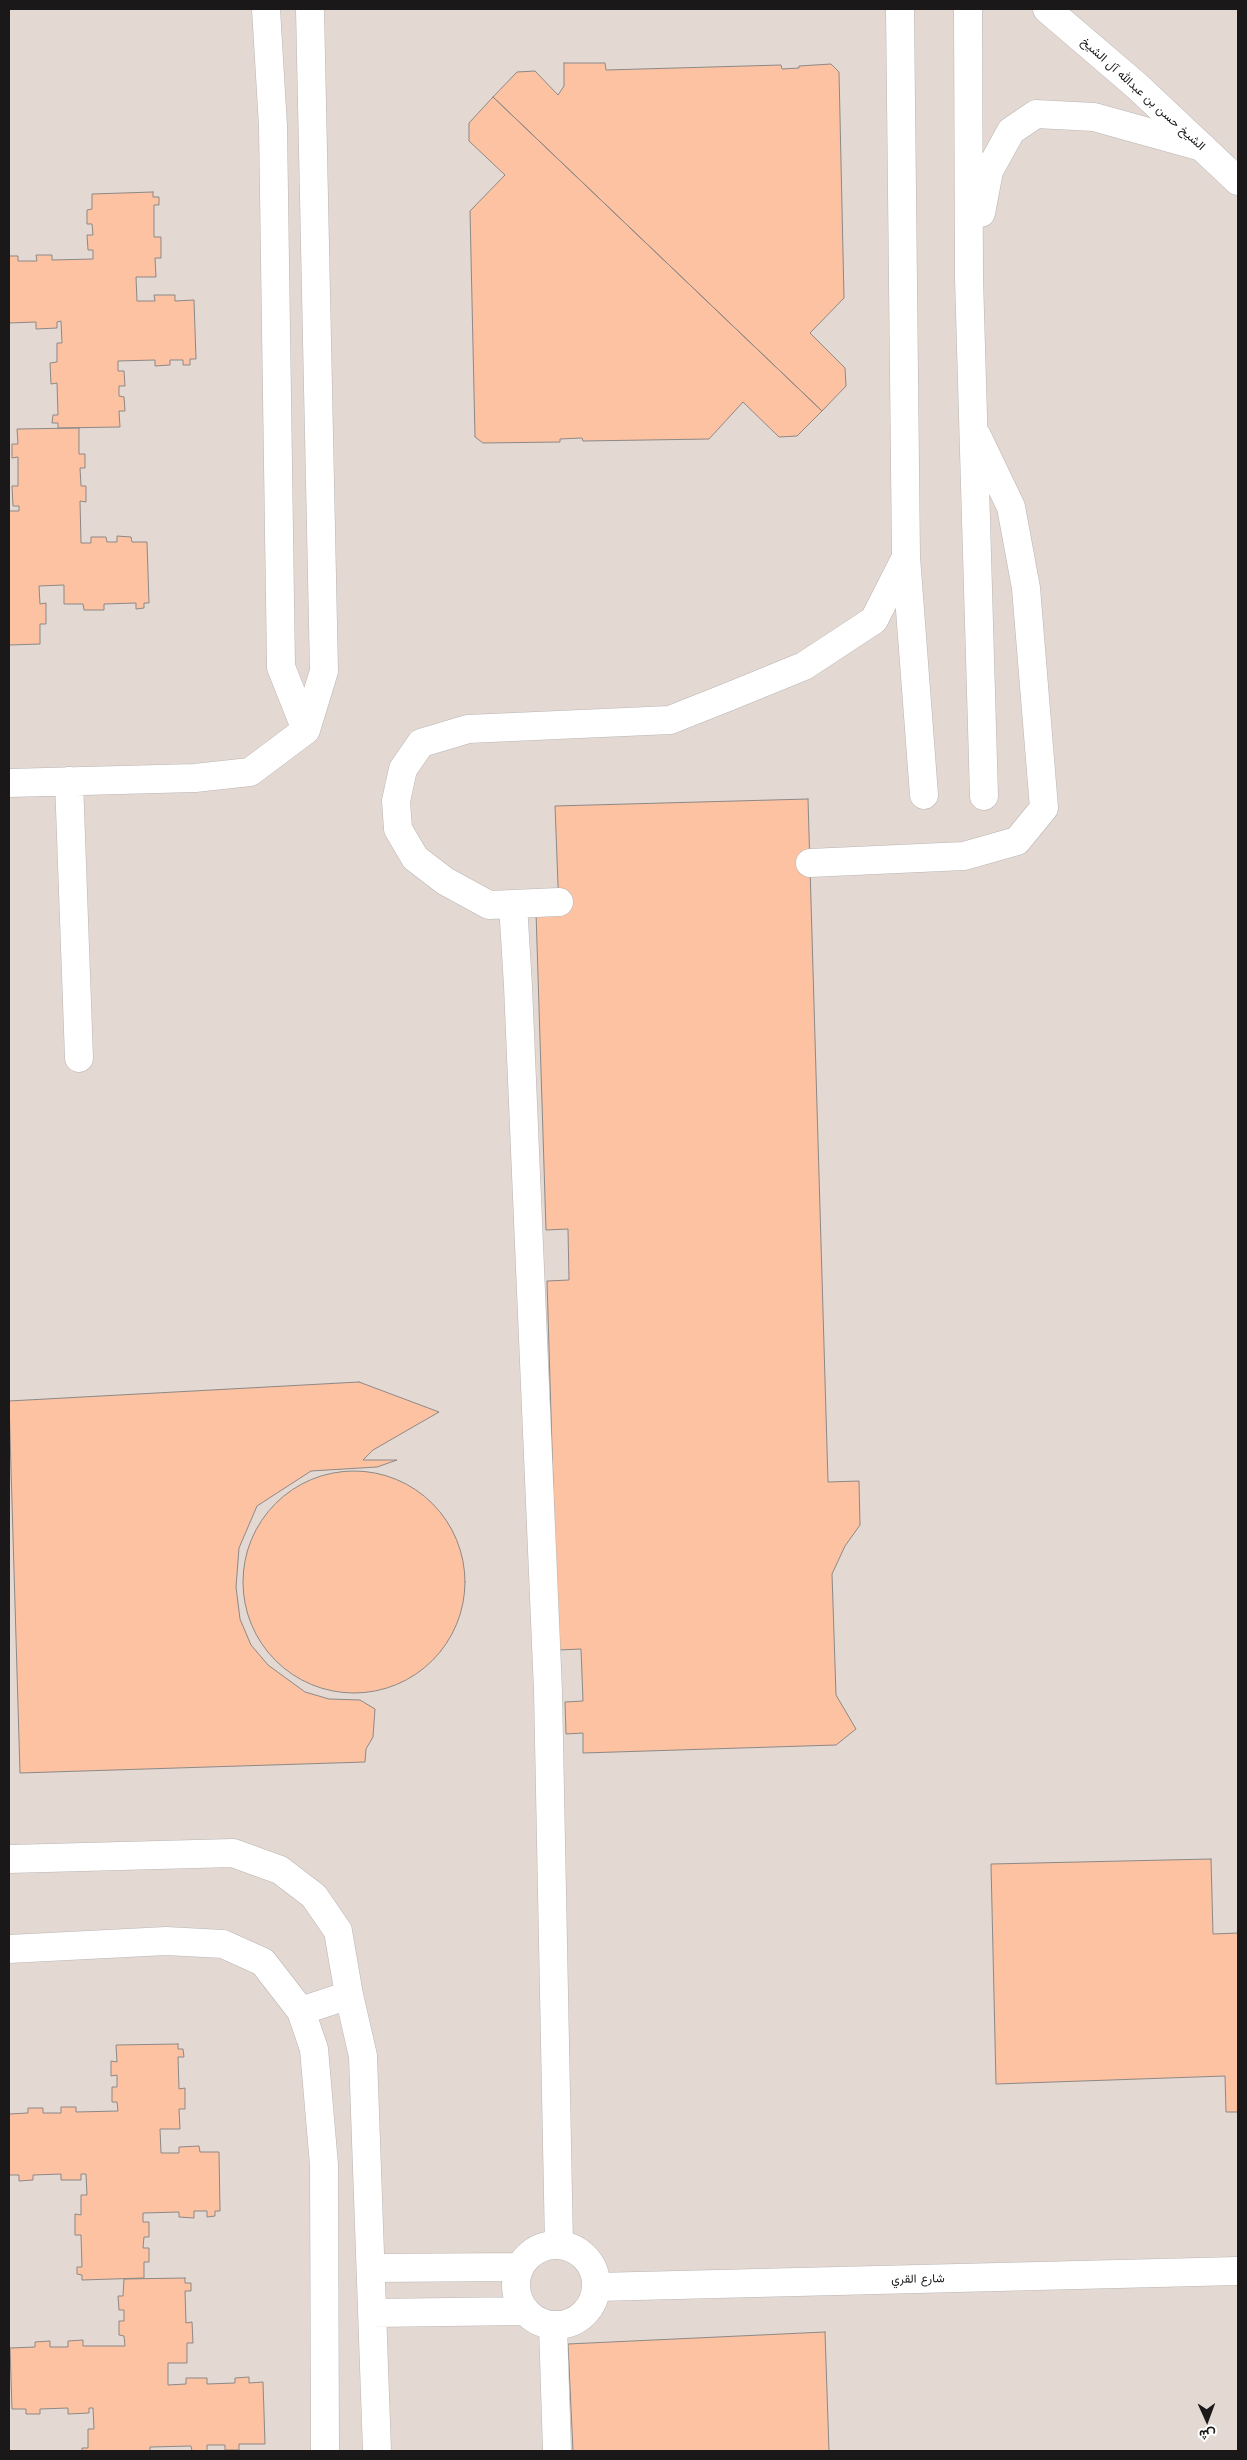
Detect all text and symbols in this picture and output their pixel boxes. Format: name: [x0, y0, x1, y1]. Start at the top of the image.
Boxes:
street label: الشيخ حسن بن عبدالله آل الشيخ: [1078, 34, 1208, 154]
street label: شارع القري: [891, 2271, 945, 2287]
north arrow: [1182, 2395, 1232, 2445]
text: ش: [1199, 2427, 1216, 2443]

